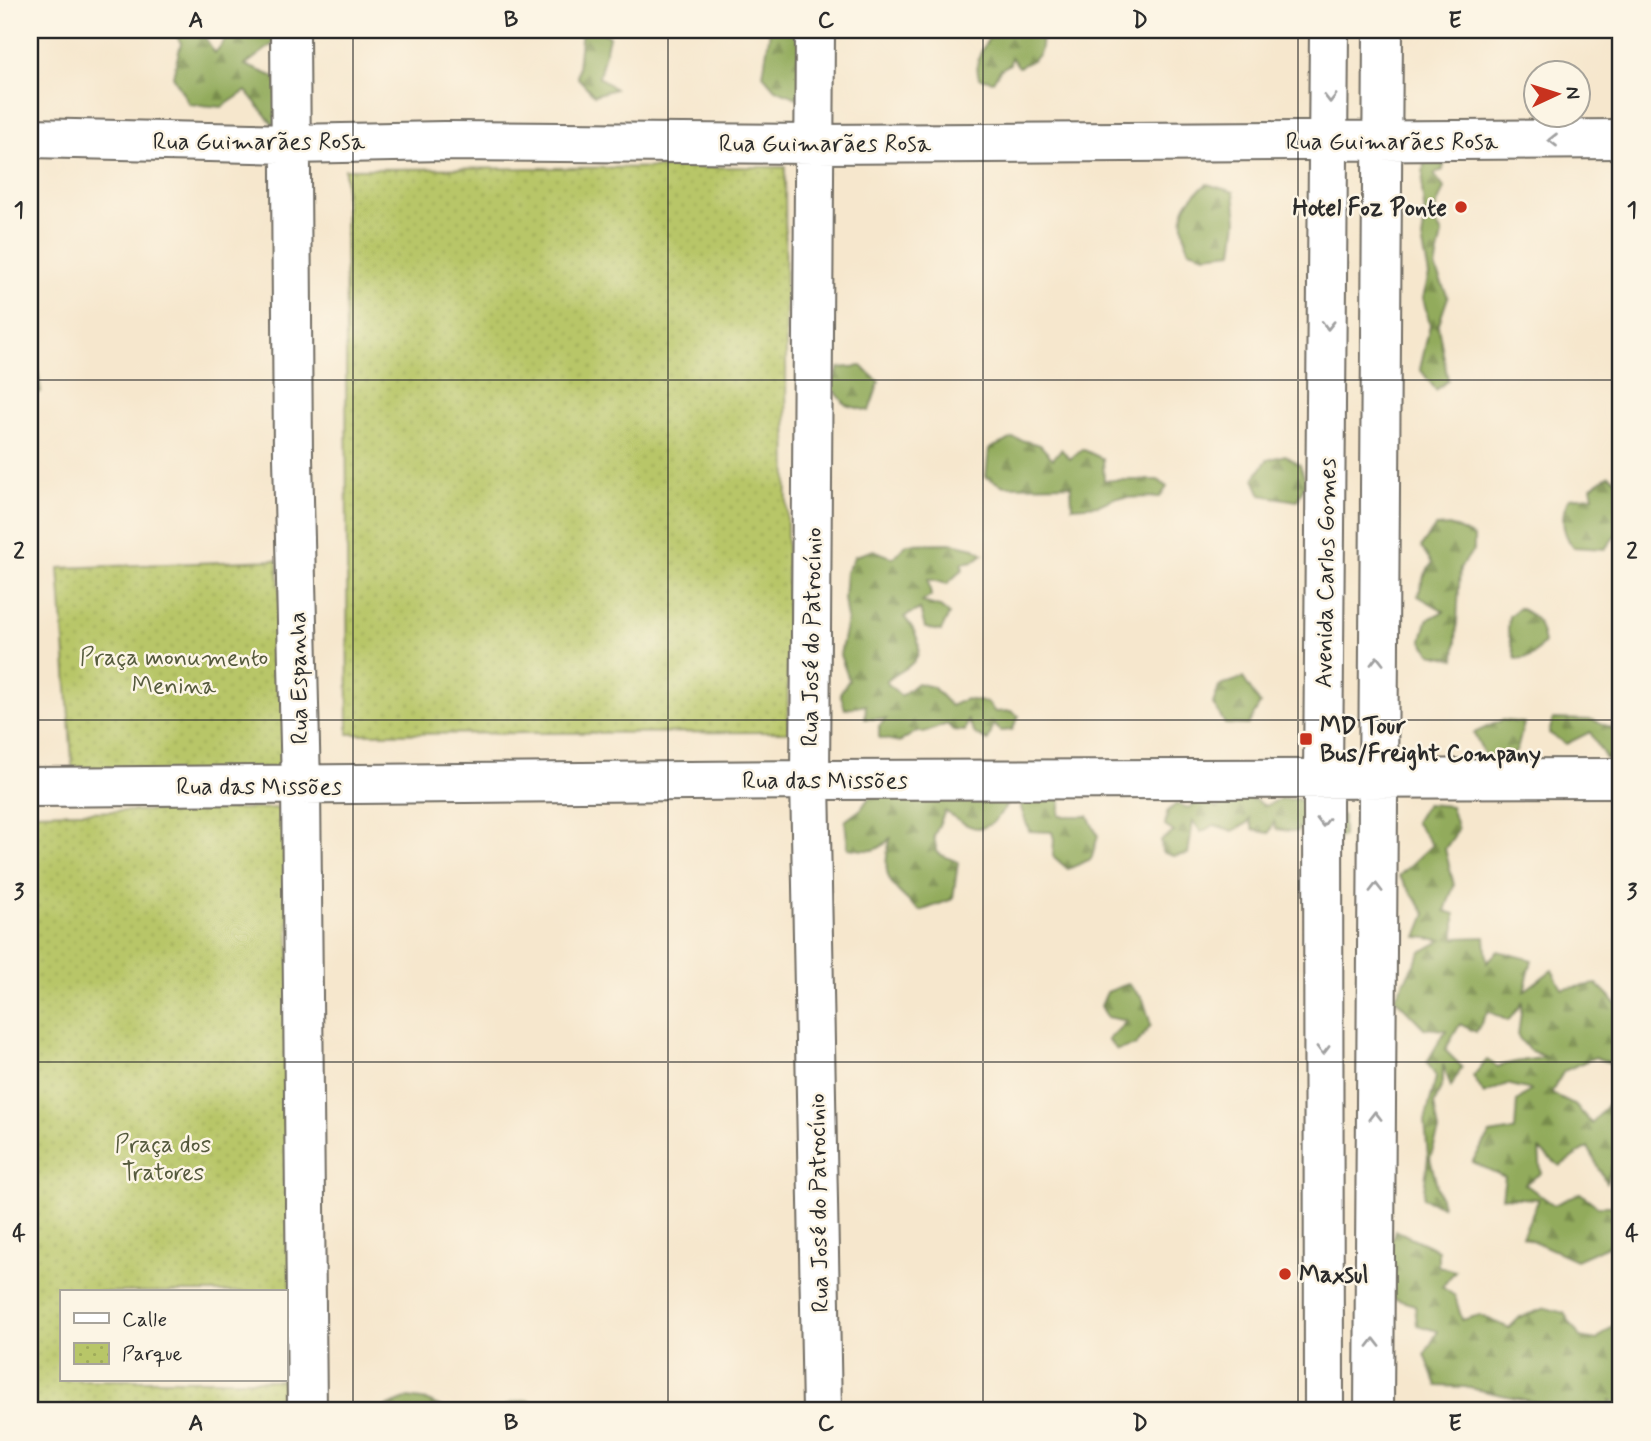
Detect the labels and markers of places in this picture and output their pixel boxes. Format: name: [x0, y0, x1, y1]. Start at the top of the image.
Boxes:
place label: Hotel Foz Ponte: [1292, 193, 1447, 224]
marker: Hotel Foz Ponte: [1453, 199, 1469, 215]
place label: MD Tour Bus/Freight Company: [1320, 711, 1541, 771]
marker: MD Tour Bus/Freight Company: [1298, 731, 1314, 747]
place label: Maxsul: [1299, 1260, 1368, 1291]
marker: Maxsul: [1277, 1266, 1293, 1282]

